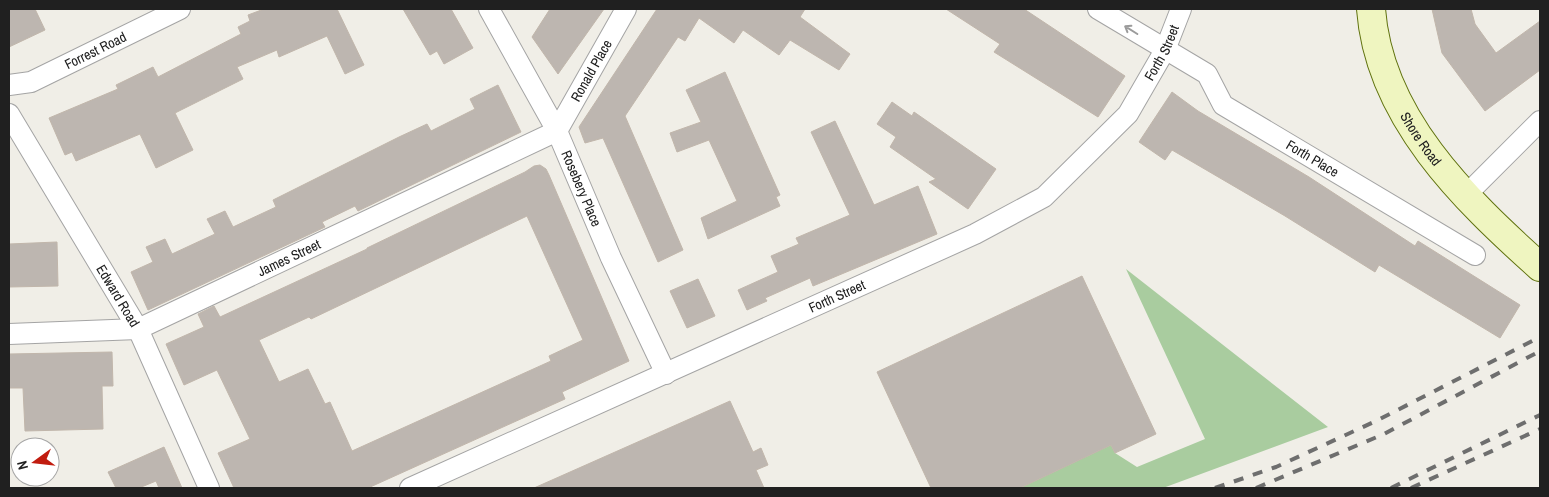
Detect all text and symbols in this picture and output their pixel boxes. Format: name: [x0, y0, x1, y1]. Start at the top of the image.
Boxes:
street label: Forth Street: [1140, 22, 1183, 84]
one-way arrow: [1125, 24, 1139, 34]
street label: Forrest Road: [62, 28, 129, 73]
street label: Ronald Place: [567, 36, 616, 105]
street label: Shore Road: [1396, 109, 1446, 170]
street label: Forth Place: [1283, 136, 1342, 181]
street label: Rosebery Place: [557, 147, 606, 229]
street label: James Street: [254, 235, 323, 280]
street label: Edward Road: [92, 261, 144, 330]
street label: Forth Street: [806, 276, 868, 317]
north arrow: [10, 437, 60, 487]
text: N: [13, 459, 32, 472]

